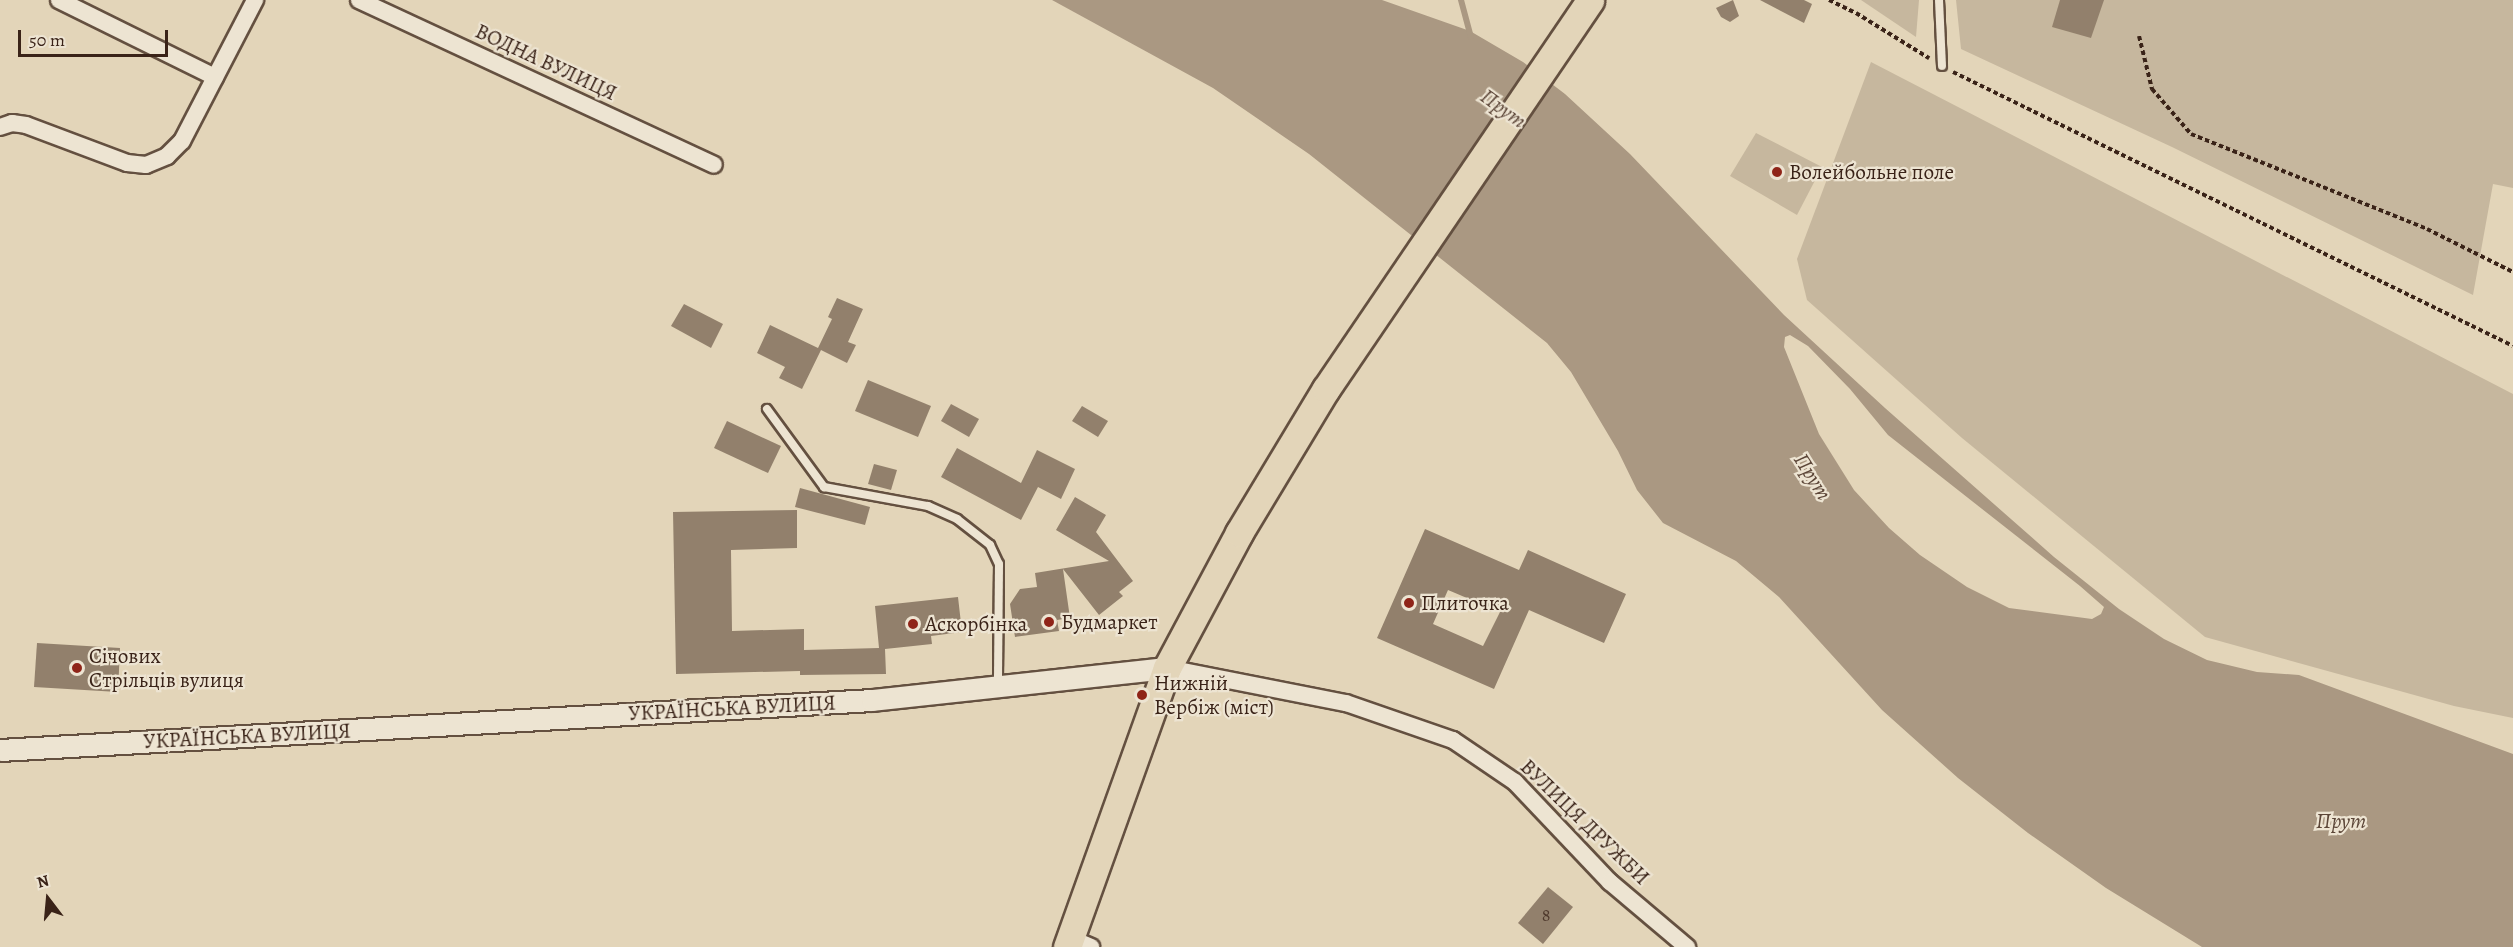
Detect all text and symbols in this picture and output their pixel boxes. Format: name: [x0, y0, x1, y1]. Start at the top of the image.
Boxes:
scale bar: [21, 18, 171, 56]
street label: ВОДНА ВУЛИЦЯ: [471, 18, 621, 106]
text: 50 m: [29, 28, 65, 52]
water label: Прут: [1475, 84, 1531, 134]
place label: Волейбольне поле: [1789, 159, 1954, 185]
marker: Волейбольне поле: [1770, 165, 1784, 179]
water label: Прут: [1787, 449, 1837, 505]
place label: Плиточка: [1421, 590, 1509, 616]
marker: Плиточка: [1402, 596, 1416, 610]
place label: Будмаркет: [1061, 609, 1158, 635]
place label: Аскорбінка: [925, 611, 1028, 637]
marker: Будмаркет: [1042, 615, 1056, 629]
marker: Аскорбінка: [906, 617, 920, 631]
place label: Січових Стрільців вулиця: [89, 643, 244, 693]
marker: Січових Стрільців вулиця: [70, 661, 84, 675]
place label: Нижній Вербіж (міст): [1154, 670, 1274, 720]
marker: Нижній Вербіж (міст): [1135, 688, 1149, 702]
street label: УКРАЇНСЬКА ВУЛИЦЯ: [628, 690, 836, 726]
street label: УКРАЇНСЬКА ВУЛИЦЯ: [143, 718, 351, 754]
street label: ВУЛИЦЯ ДРУЖБИ: [1515, 754, 1655, 890]
water label: Прут: [2316, 809, 2366, 835]
north arrow: [18, 869, 78, 929]
text: N: [34, 870, 52, 894]
house number: 8: [1542, 904, 1550, 926]

